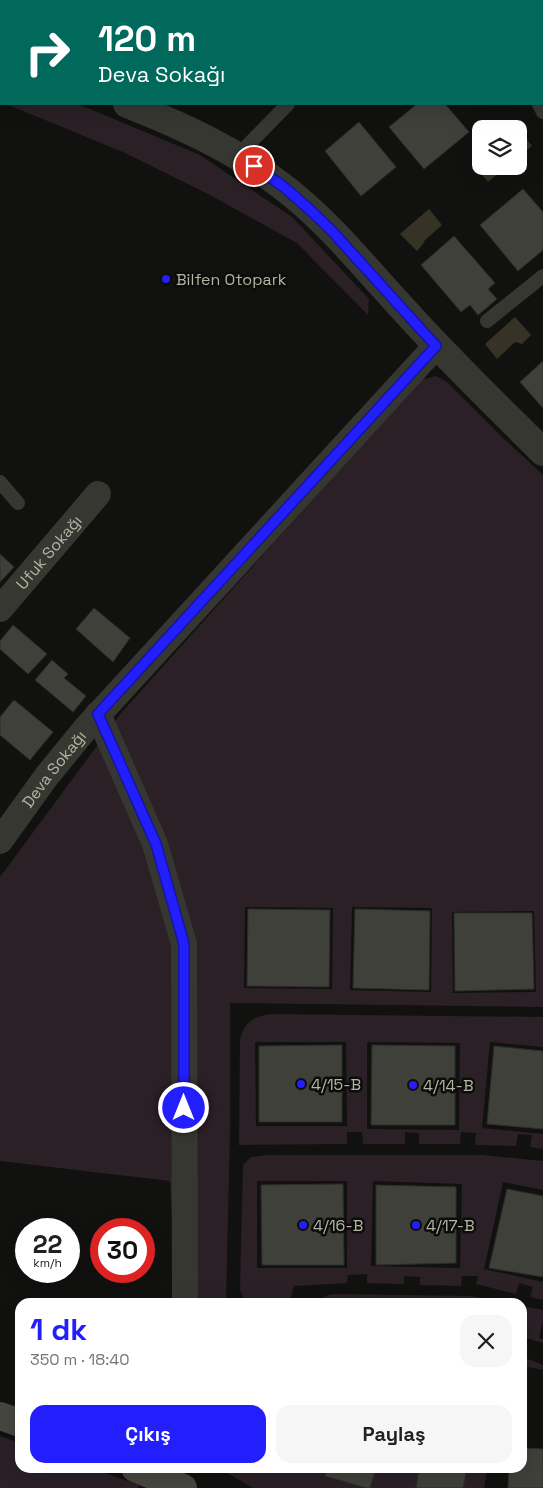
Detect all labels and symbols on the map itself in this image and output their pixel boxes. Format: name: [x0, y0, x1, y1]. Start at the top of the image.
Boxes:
pin: [233, 145, 275, 187]
place label: Bilfen Otopark: [176, 269, 287, 290]
marker: Bilfen Otopark: [160, 273, 172, 285]
street label: Ufuk Sokağı: [11, 510, 86, 594]
street label: Deva Sokağı: [17, 726, 91, 812]
place label: 4/15-B: [311, 1074, 361, 1095]
place label: 4/14-B: [423, 1075, 473, 1096]
marker: 4/15-B: [295, 1078, 307, 1090]
marker: 4/14-B: [407, 1079, 419, 1091]
position arrow: [157, 1081, 209, 1133]
place label: 4/16-B: [313, 1215, 363, 1236]
place label: 4/17-B: [426, 1215, 475, 1236]
speed limit sign: 30: [90, 1218, 155, 1283]
marker: 4/16-B: [297, 1219, 309, 1231]
marker: 4/17-B: [410, 1219, 422, 1231]

